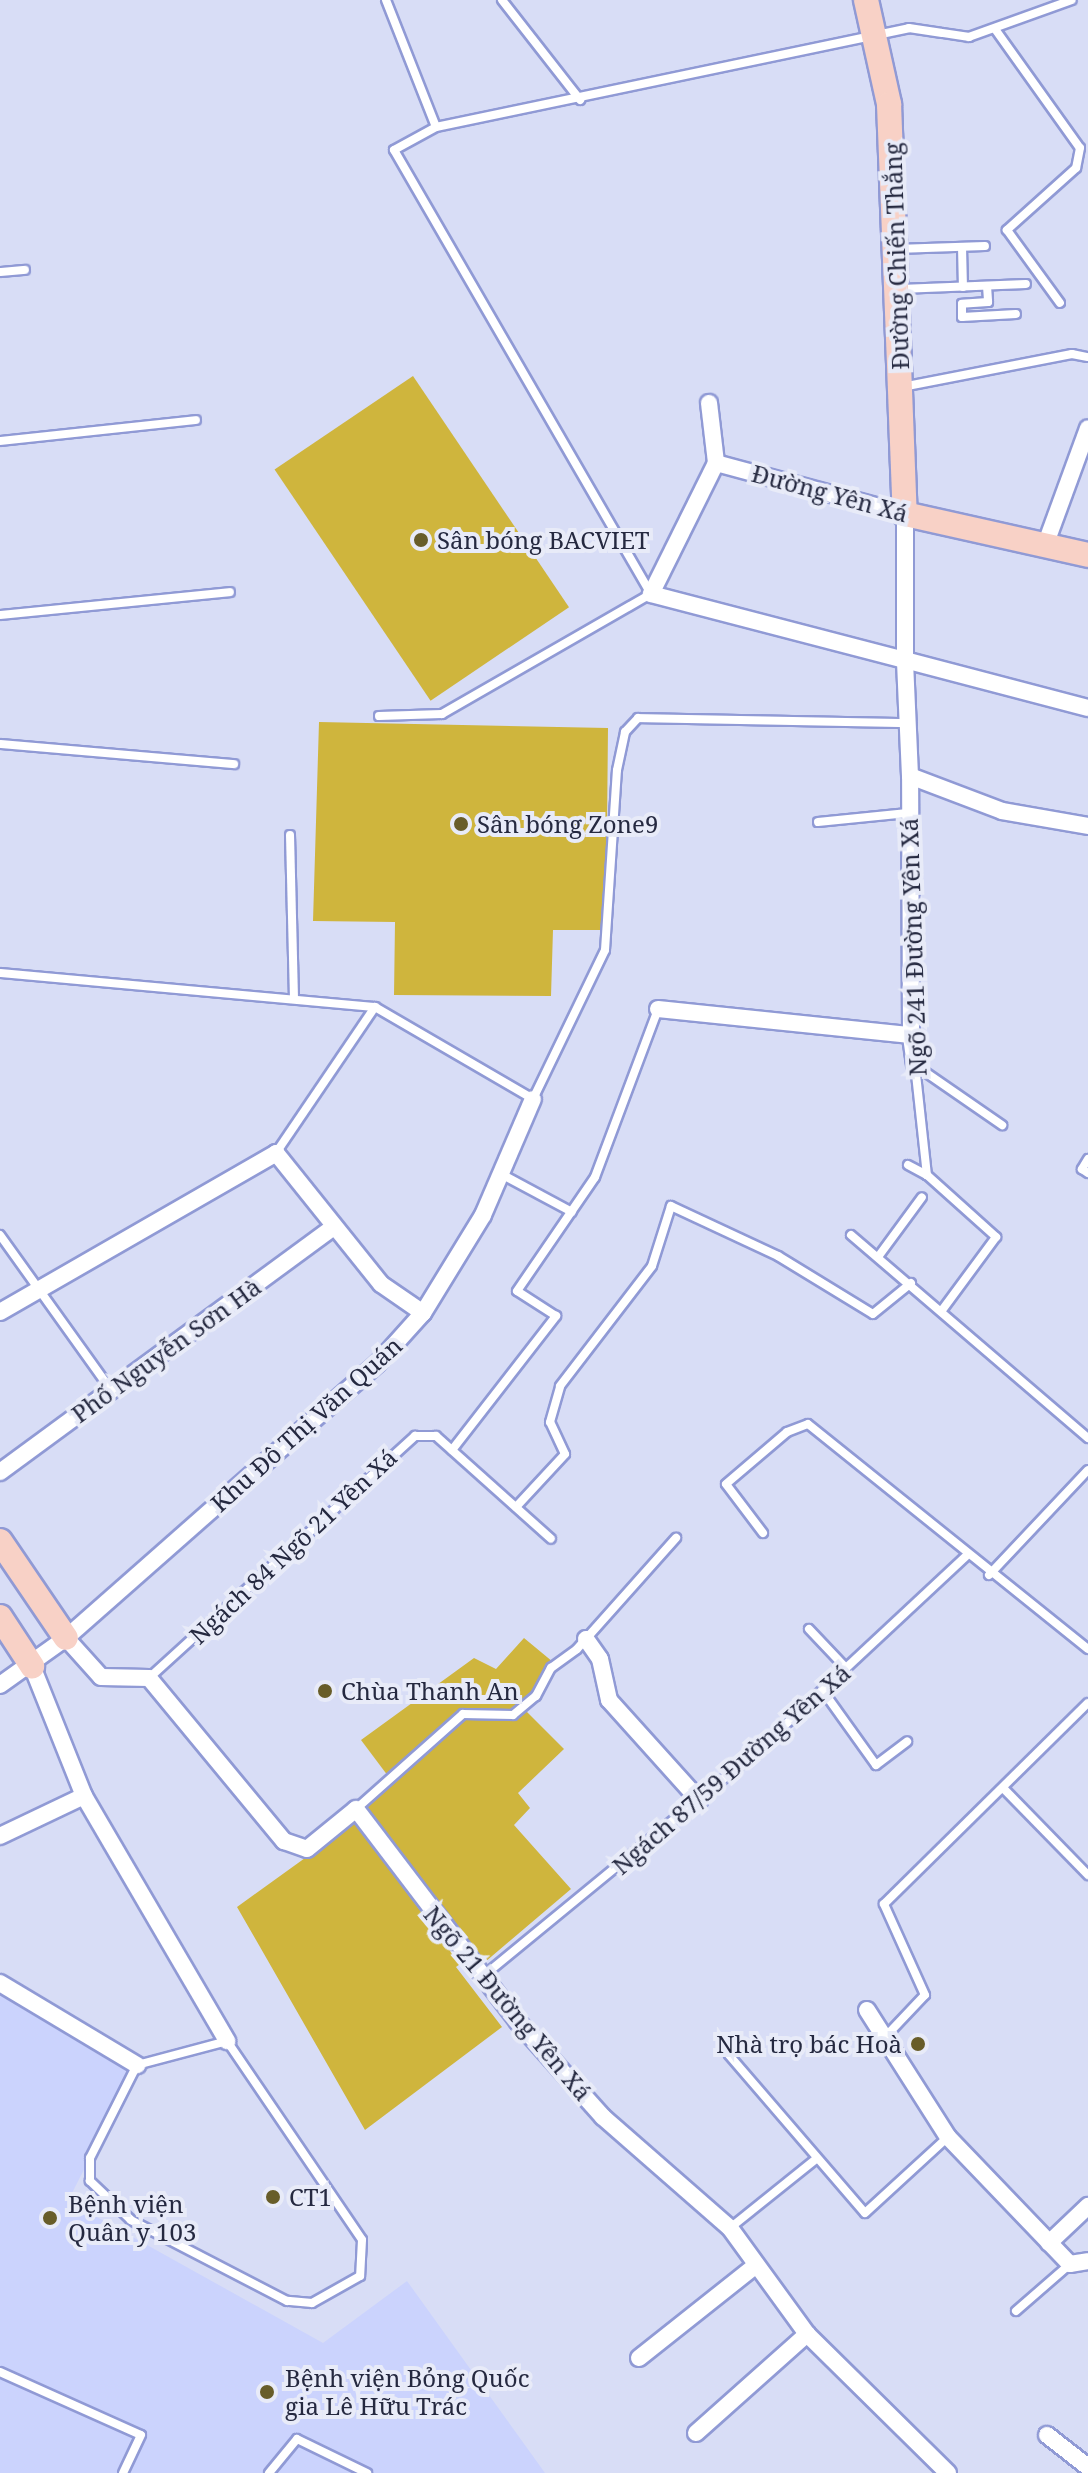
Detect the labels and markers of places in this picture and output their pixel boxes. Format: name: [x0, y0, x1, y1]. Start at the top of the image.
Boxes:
place label: Sân bóng BACVIET: [437, 526, 650, 554]
marker: Sân bóng BACVIET: [412, 531, 430, 549]
place label: Sân bóng Zone9: [477, 810, 658, 838]
marker: Sân bóng Zone9: [452, 815, 470, 833]
place label: Chùa Thanh An: [341, 1677, 519, 1705]
marker: Chùa Thanh An: [316, 1682, 334, 1700]
place label: Nhà trọ bác Hoà: [716, 2030, 902, 2058]
marker: Nhà trọ bác Hoà: [909, 2035, 927, 2053]
place label: CT1: [289, 2183, 332, 2211]
marker: CT1: [264, 2188, 282, 2206]
place label: Bệnh viện Quân y 103: [68, 2190, 196, 2246]
marker: Bệnh viện Quân y 103: [39, 2207, 61, 2229]
place label: Bệnh viện Bỏng Quốc gia Lê Hữu Trác: [285, 2364, 530, 2420]
marker: Bệnh viện Bỏng Quốc gia Lê Hữu Trác: [256, 2381, 278, 2403]

